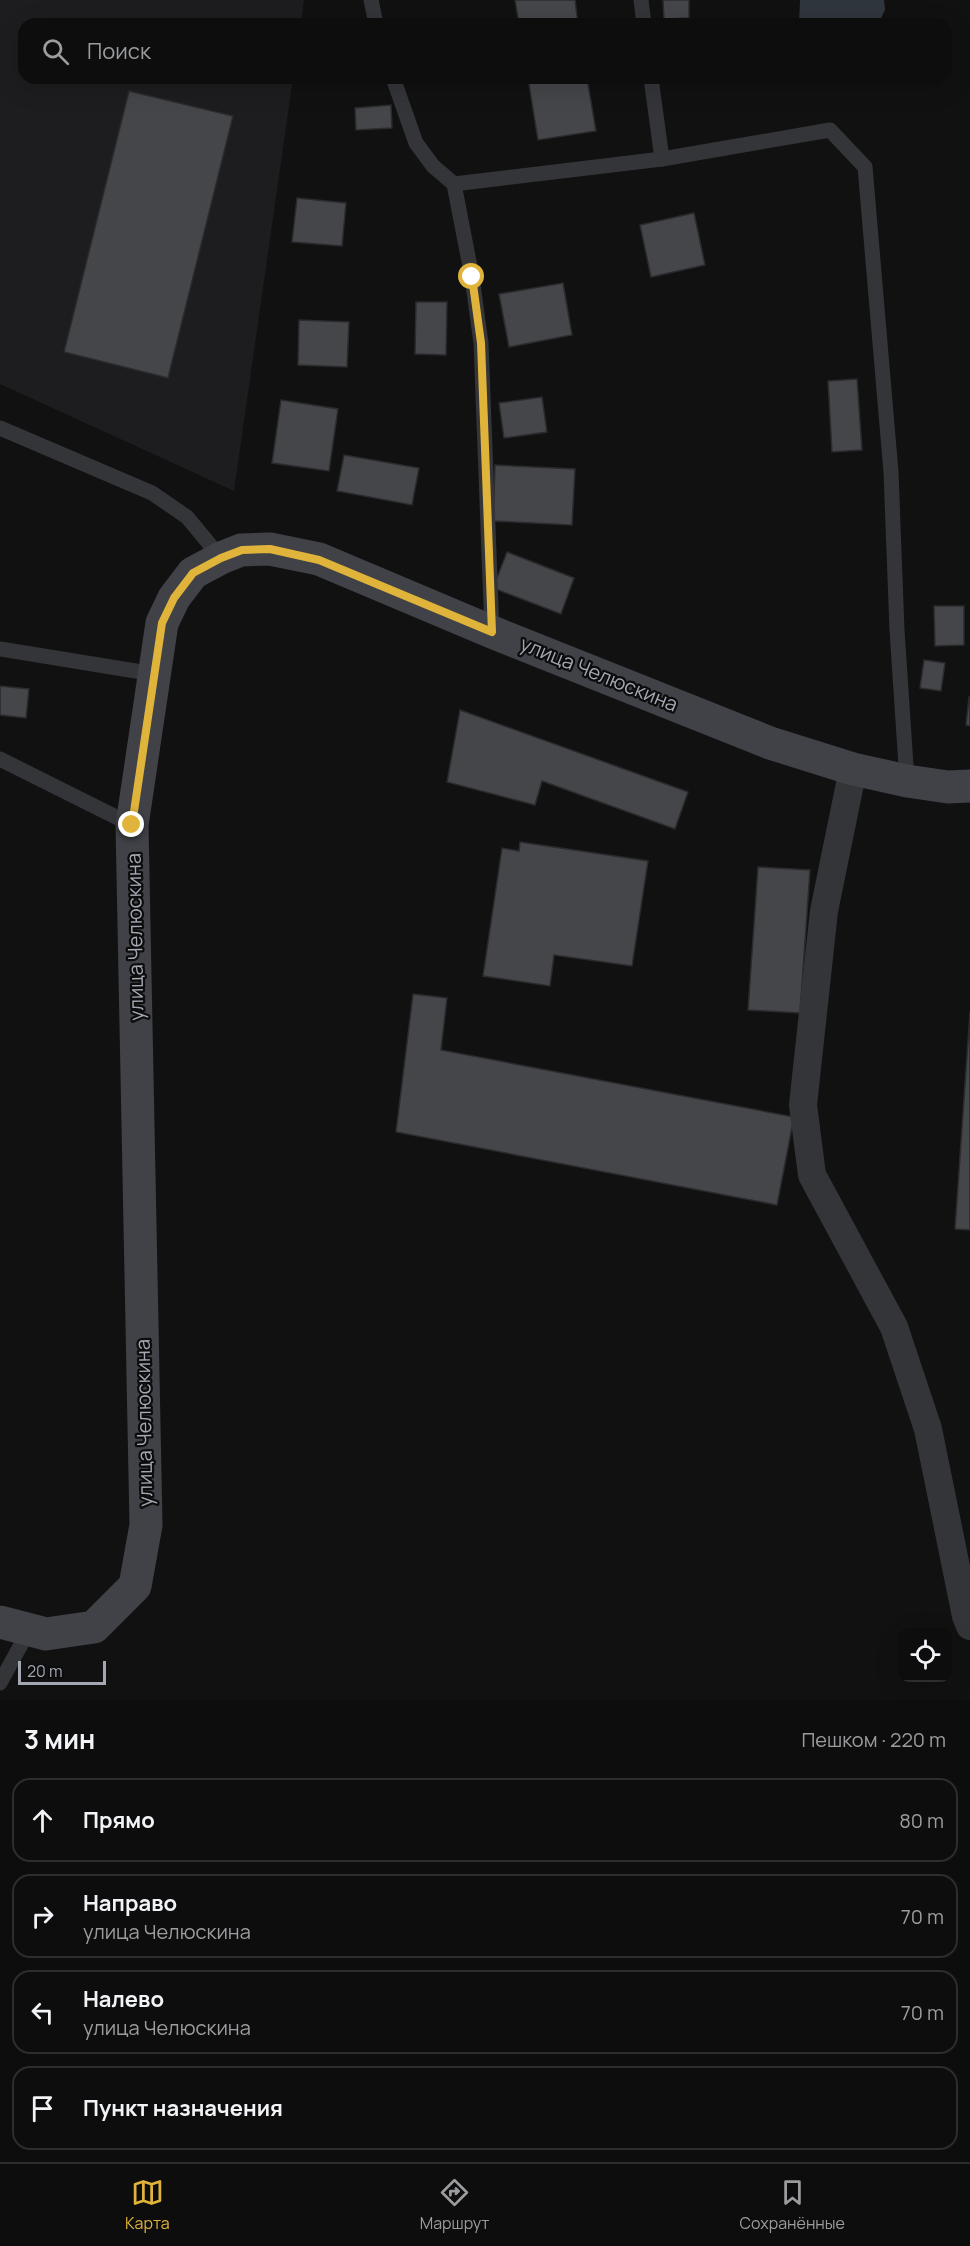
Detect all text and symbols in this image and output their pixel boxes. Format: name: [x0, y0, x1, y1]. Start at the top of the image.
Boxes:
search box: [18, 18, 952, 84]
icon: search: [39, 35, 72, 68]
text: Поиск: [87, 36, 151, 66]
route start: [458, 263, 484, 289]
street label: улица Челюскина: [516, 630, 682, 717]
route end: [118, 811, 144, 837]
street label: улица Челюскина: [120, 853, 149, 1021]
street label: улица Челюскина: [129, 1339, 158, 1507]
map controls: [898, 1628, 952, 1682]
button: locate: [898, 1628, 952, 1682]
scale bar: [18, 1658, 106, 1686]
text: 20 m: [27, 1660, 63, 1682]
text: 3 мин: [24, 1721, 95, 1757]
text: Пешком · 220 m: [801, 1726, 946, 1753]
icon: ahead: [26, 1804, 59, 1837]
text: Прямо: [83, 1805, 155, 1835]
text: 80 m: [899, 1807, 944, 1834]
text: Направо: [83, 1888, 177, 1918]
icon: right: [26, 1900, 59, 1933]
text: 70 m: [901, 1903, 944, 1930]
text: улица Челюскина: [83, 1918, 251, 1945]
text: Налево: [83, 1984, 164, 2014]
icon: left: [26, 1996, 59, 2029]
text: 70 m: [901, 1999, 944, 2026]
text: улица Челюскина: [83, 2014, 251, 2041]
icon: arrive: [26, 2092, 59, 2125]
text: Пункт назначения: [83, 2093, 283, 2123]
tab: Карта: [125, 2176, 170, 2234]
tab: Маршрут: [420, 2176, 489, 2234]
tab: Сохранённые: [740, 2176, 845, 2234]

